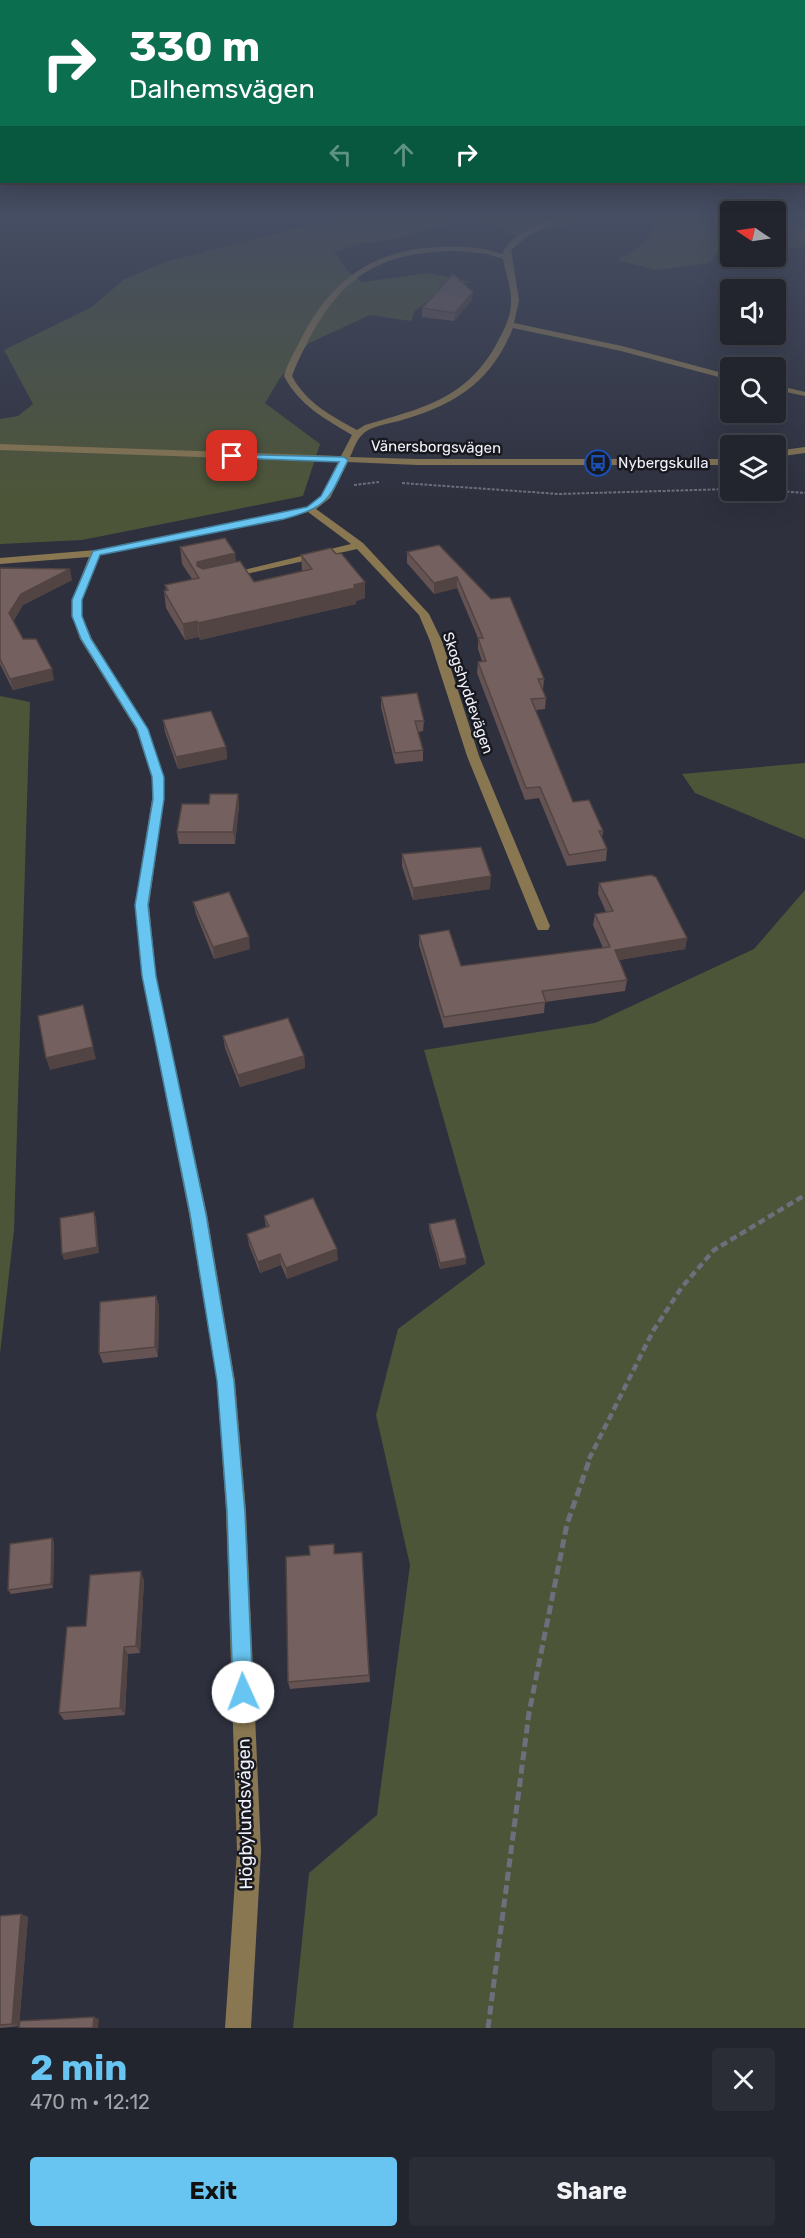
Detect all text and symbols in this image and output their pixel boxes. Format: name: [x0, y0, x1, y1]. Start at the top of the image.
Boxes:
text: 330 m: [129, 22, 260, 72]
icon: right: [30, 24, 108, 102]
text: Dalhemsvägen: [129, 73, 315, 105]
icon: left: [324, 138, 357, 171]
icon: ahead: [387, 138, 420, 171]
icon: right: [450, 138, 483, 171]
north arrow: [720, 201, 786, 267]
map controls: [720, 201, 786, 501]
button: sound: [720, 279, 786, 345]
button: search: [720, 357, 786, 423]
pin: [206, 430, 257, 481]
button: layers: [720, 435, 786, 501]
street label: Vänersborgsvägen: [371, 437, 501, 457]
icon: arrive: [215, 439, 248, 472]
bus stop icon: Nybergskulla: [583, 448, 613, 478]
place label: Nybergskulla: [618, 454, 709, 472]
street label: Skogshyddevägen: [439, 630, 497, 756]
position arrow: [211, 1660, 275, 1724]
street label: Högbylundsvägen: [233, 1738, 257, 1890]
text: 2 min: [30, 2046, 128, 2089]
button: close: [712, 2048, 775, 2111]
text: 470 m · 12:12: [30, 2090, 150, 2114]
button: Exit: [30, 2157, 397, 2226]
button: Share: [409, 2157, 775, 2226]

